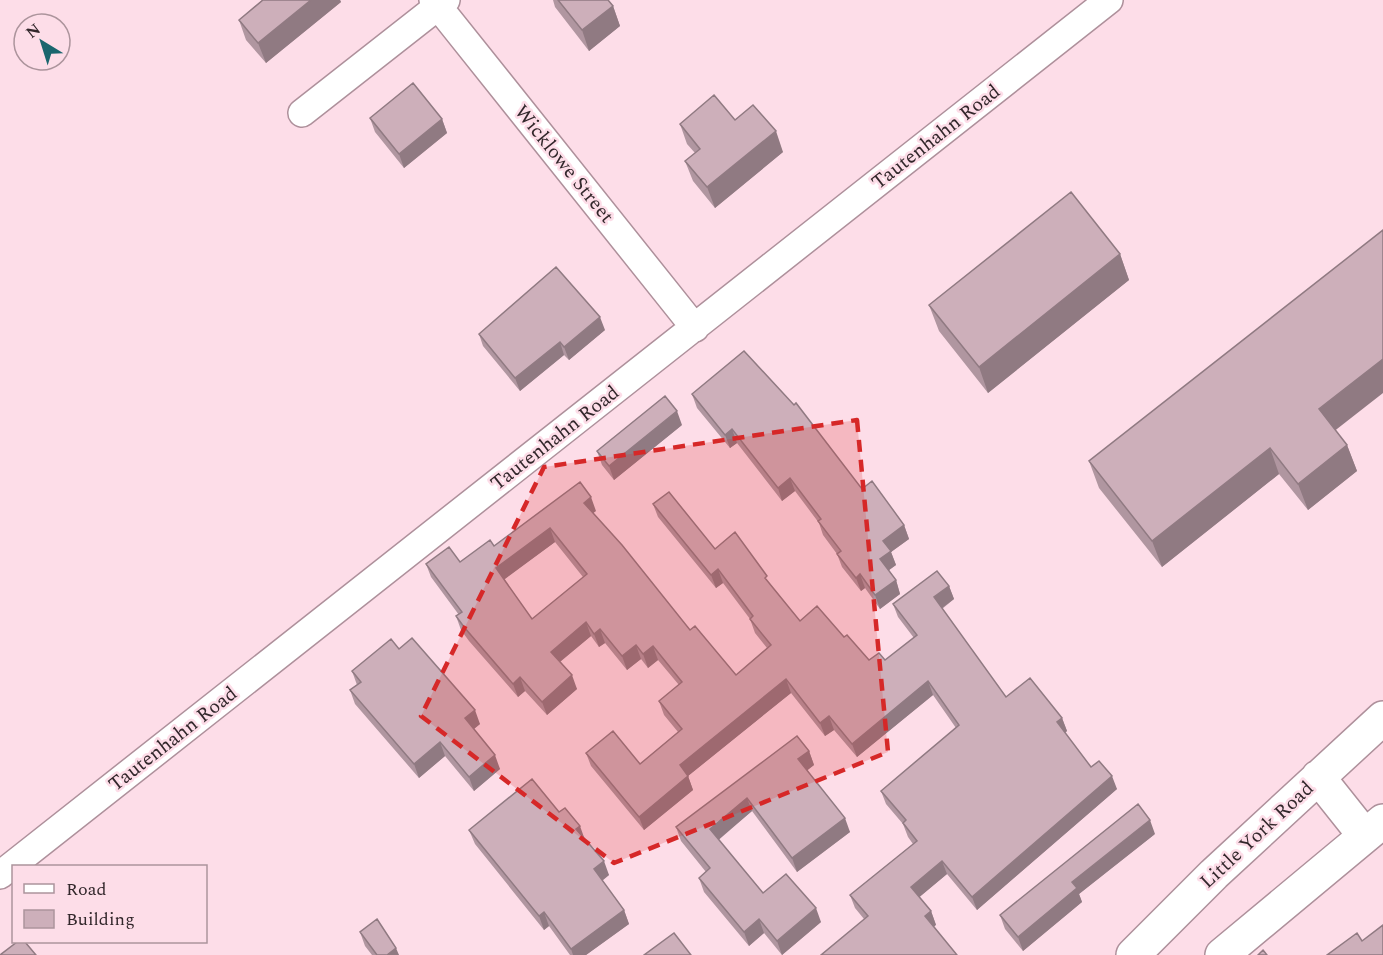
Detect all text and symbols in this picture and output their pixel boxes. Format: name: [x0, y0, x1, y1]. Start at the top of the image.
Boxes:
north arrow: [12, 12, 72, 72]
text: N: [21, 17, 46, 44]
street label: Tautenhahn Road: [865, 77, 1007, 197]
street label: Wicklowe Street: [507, 98, 621, 230]
street label: Tautenhahn Road: [484, 378, 626, 498]
street label: Tautenhahn Road: [102, 679, 244, 799]
street label: Little York Road: [1193, 774, 1321, 896]
legend: [12, 865, 207, 943]
text: Road: [66, 876, 107, 903]
text: Building: [66, 906, 135, 933]

